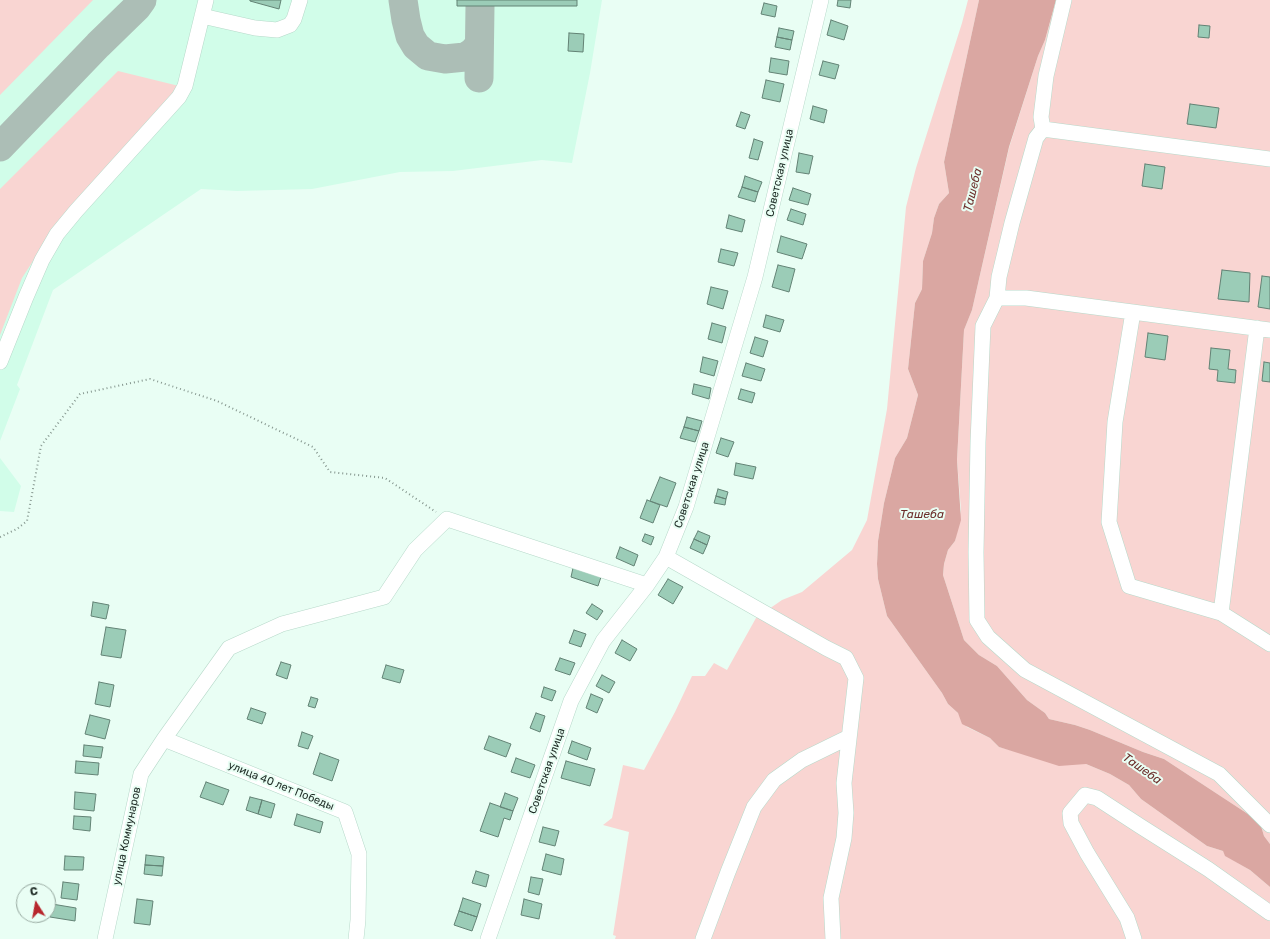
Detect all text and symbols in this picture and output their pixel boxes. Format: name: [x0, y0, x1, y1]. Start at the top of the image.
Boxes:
street label: Советская улица: [763, 128, 797, 218]
water label: Ташеба: [961, 167, 985, 213]
street label: Советская улица: [672, 440, 712, 530]
water label: Ташеба: [900, 508, 944, 522]
street label: Советская улица: [526, 726, 568, 816]
water label: Ташеба: [1120, 750, 1164, 788]
street label: улица 40 лет Победы: [226, 759, 336, 813]
street label: улица Коммунаров: [110, 786, 144, 886]
north arrow: [16, 883, 56, 923]
text: С: [29, 885, 39, 899]

